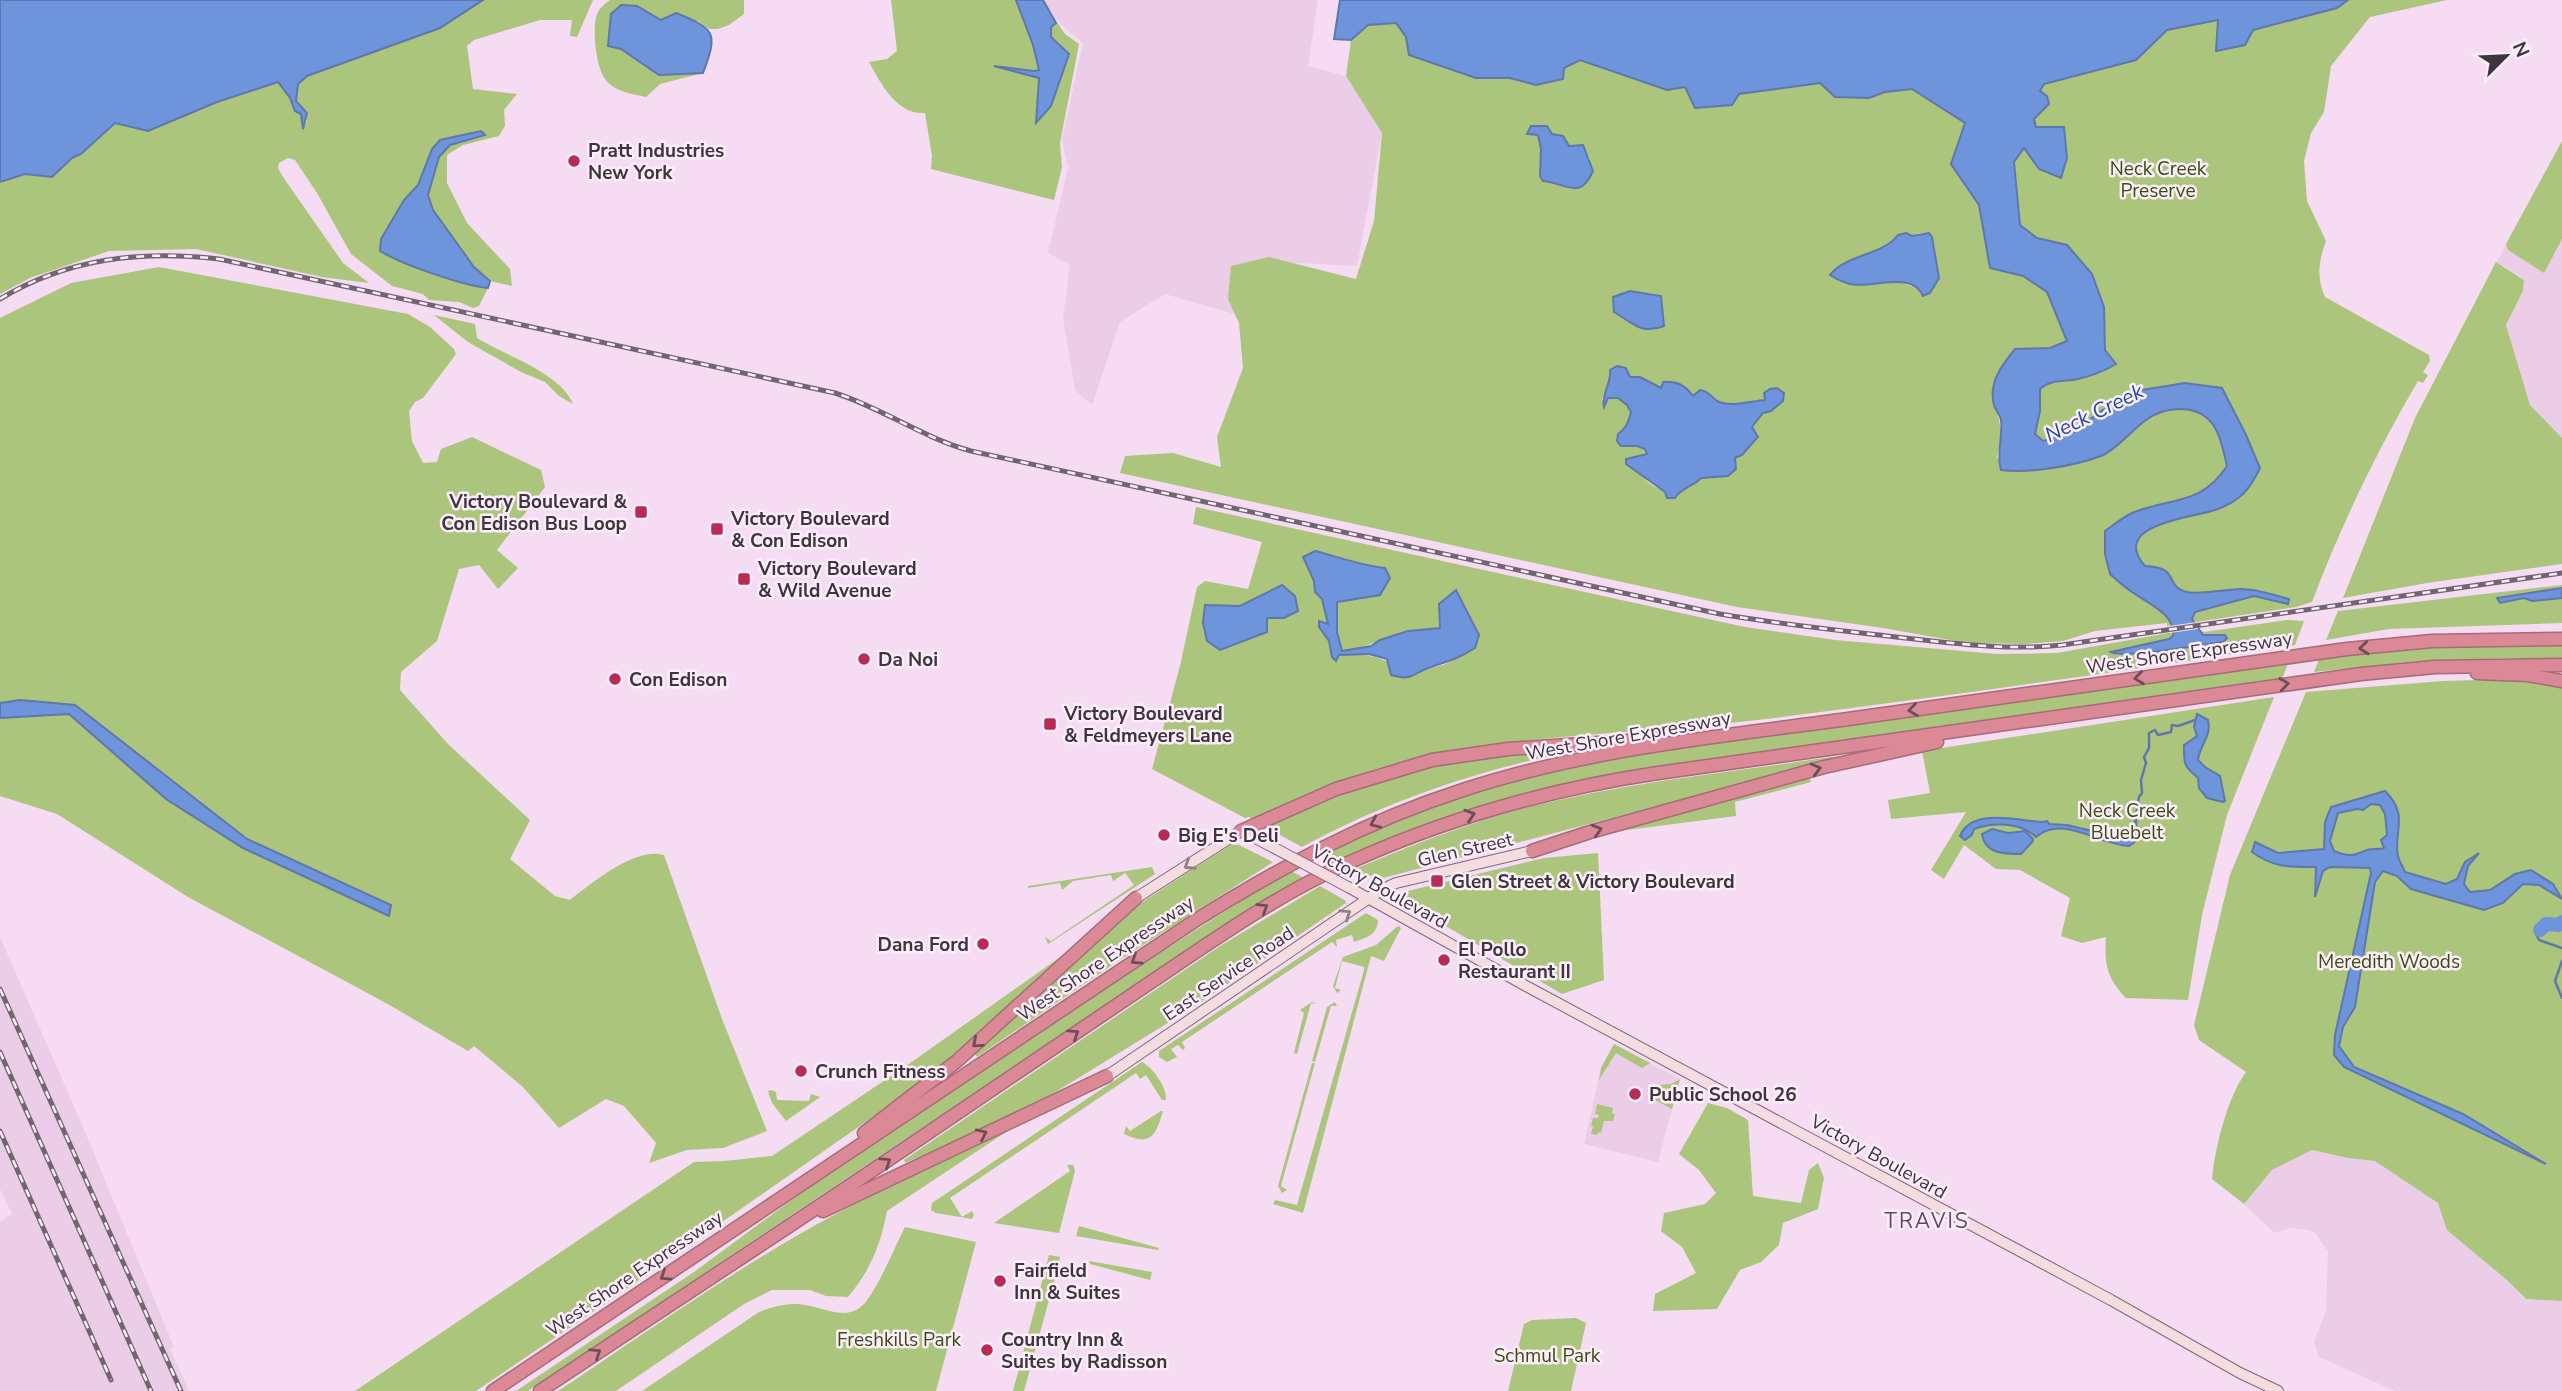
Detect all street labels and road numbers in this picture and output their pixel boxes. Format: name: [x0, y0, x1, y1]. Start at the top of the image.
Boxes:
street label: West Shore Expressway: [2084, 626, 2294, 680]
street label: West Shore Expressway: [1524, 705, 1733, 767]
street label: Glen Street: [1415, 826, 1516, 874]
street label: Victory Boulevard: [1306, 838, 1452, 935]
street label: West Shore Expressway: [1012, 890, 1199, 1028]
street label: East Service Road: [1158, 920, 1299, 1027]
street label: Victory Boulevard: [1805, 1108, 1951, 1205]
street label: West Shore Expressway: [541, 1205, 728, 1343]

